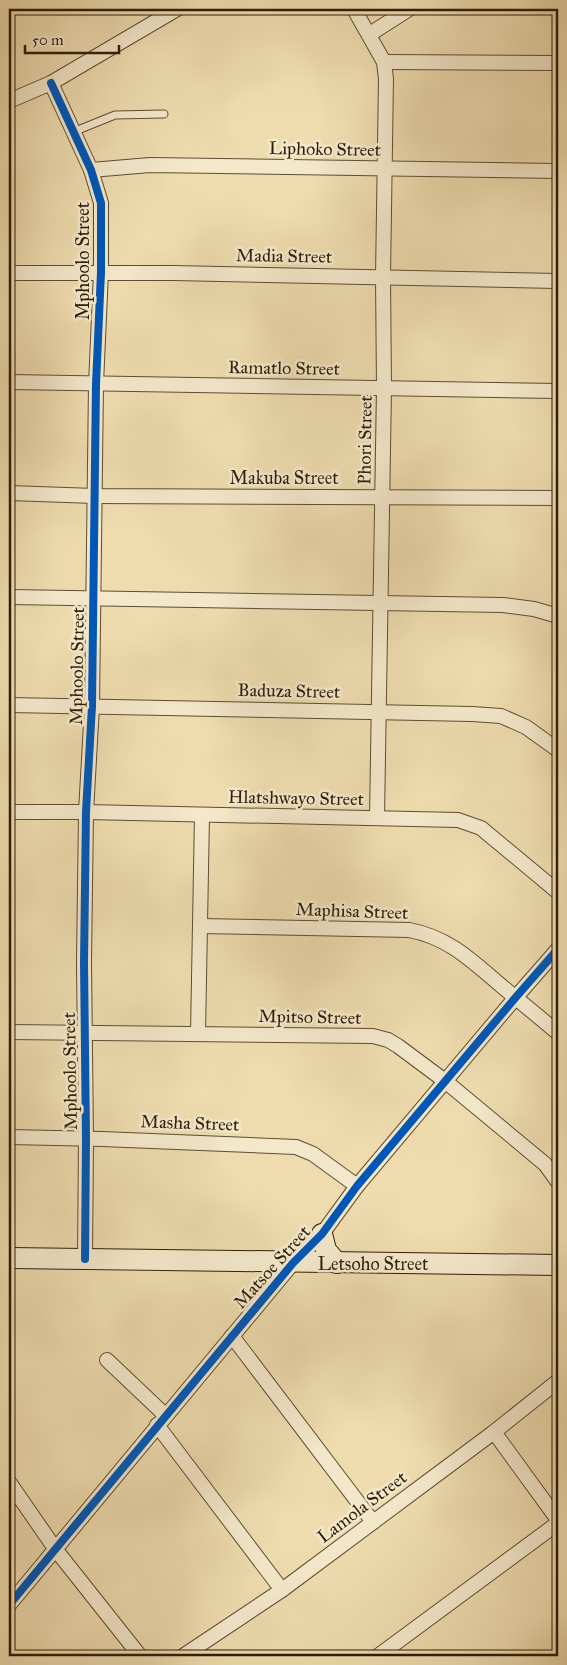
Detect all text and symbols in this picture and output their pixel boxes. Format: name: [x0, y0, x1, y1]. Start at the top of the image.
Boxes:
scale bar: [25, 22, 119, 54]
text: 50 m: [32, 31, 64, 49]
street label: Liphoko Street: [269, 137, 382, 161]
street label: Mphoolo Street: [72, 201, 94, 320]
street label: Madia Street: [236, 244, 333, 268]
street label: Ramatlo Street: [228, 356, 341, 380]
street label: Phori Street: [353, 394, 377, 485]
street label: Makuba Street: [229, 467, 339, 489]
street label: Mphoolo Street: [65, 606, 89, 725]
street label: Baduza Street: [237, 679, 341, 703]
street label: Hlatshwayo Street: [228, 786, 365, 810]
street label: Maphisa Street: [295, 898, 409, 924]
street label: Mpitso Street: [258, 1005, 362, 1029]
street label: Mphoolo Street: [58, 1011, 82, 1130]
street label: Masha Street: [140, 1110, 240, 1136]
street label: Matsoe Street: [229, 1220, 316, 1313]
street label: Letsoho Street: [318, 1253, 429, 1275]
street label: Lamola Street: [313, 1466, 412, 1548]

